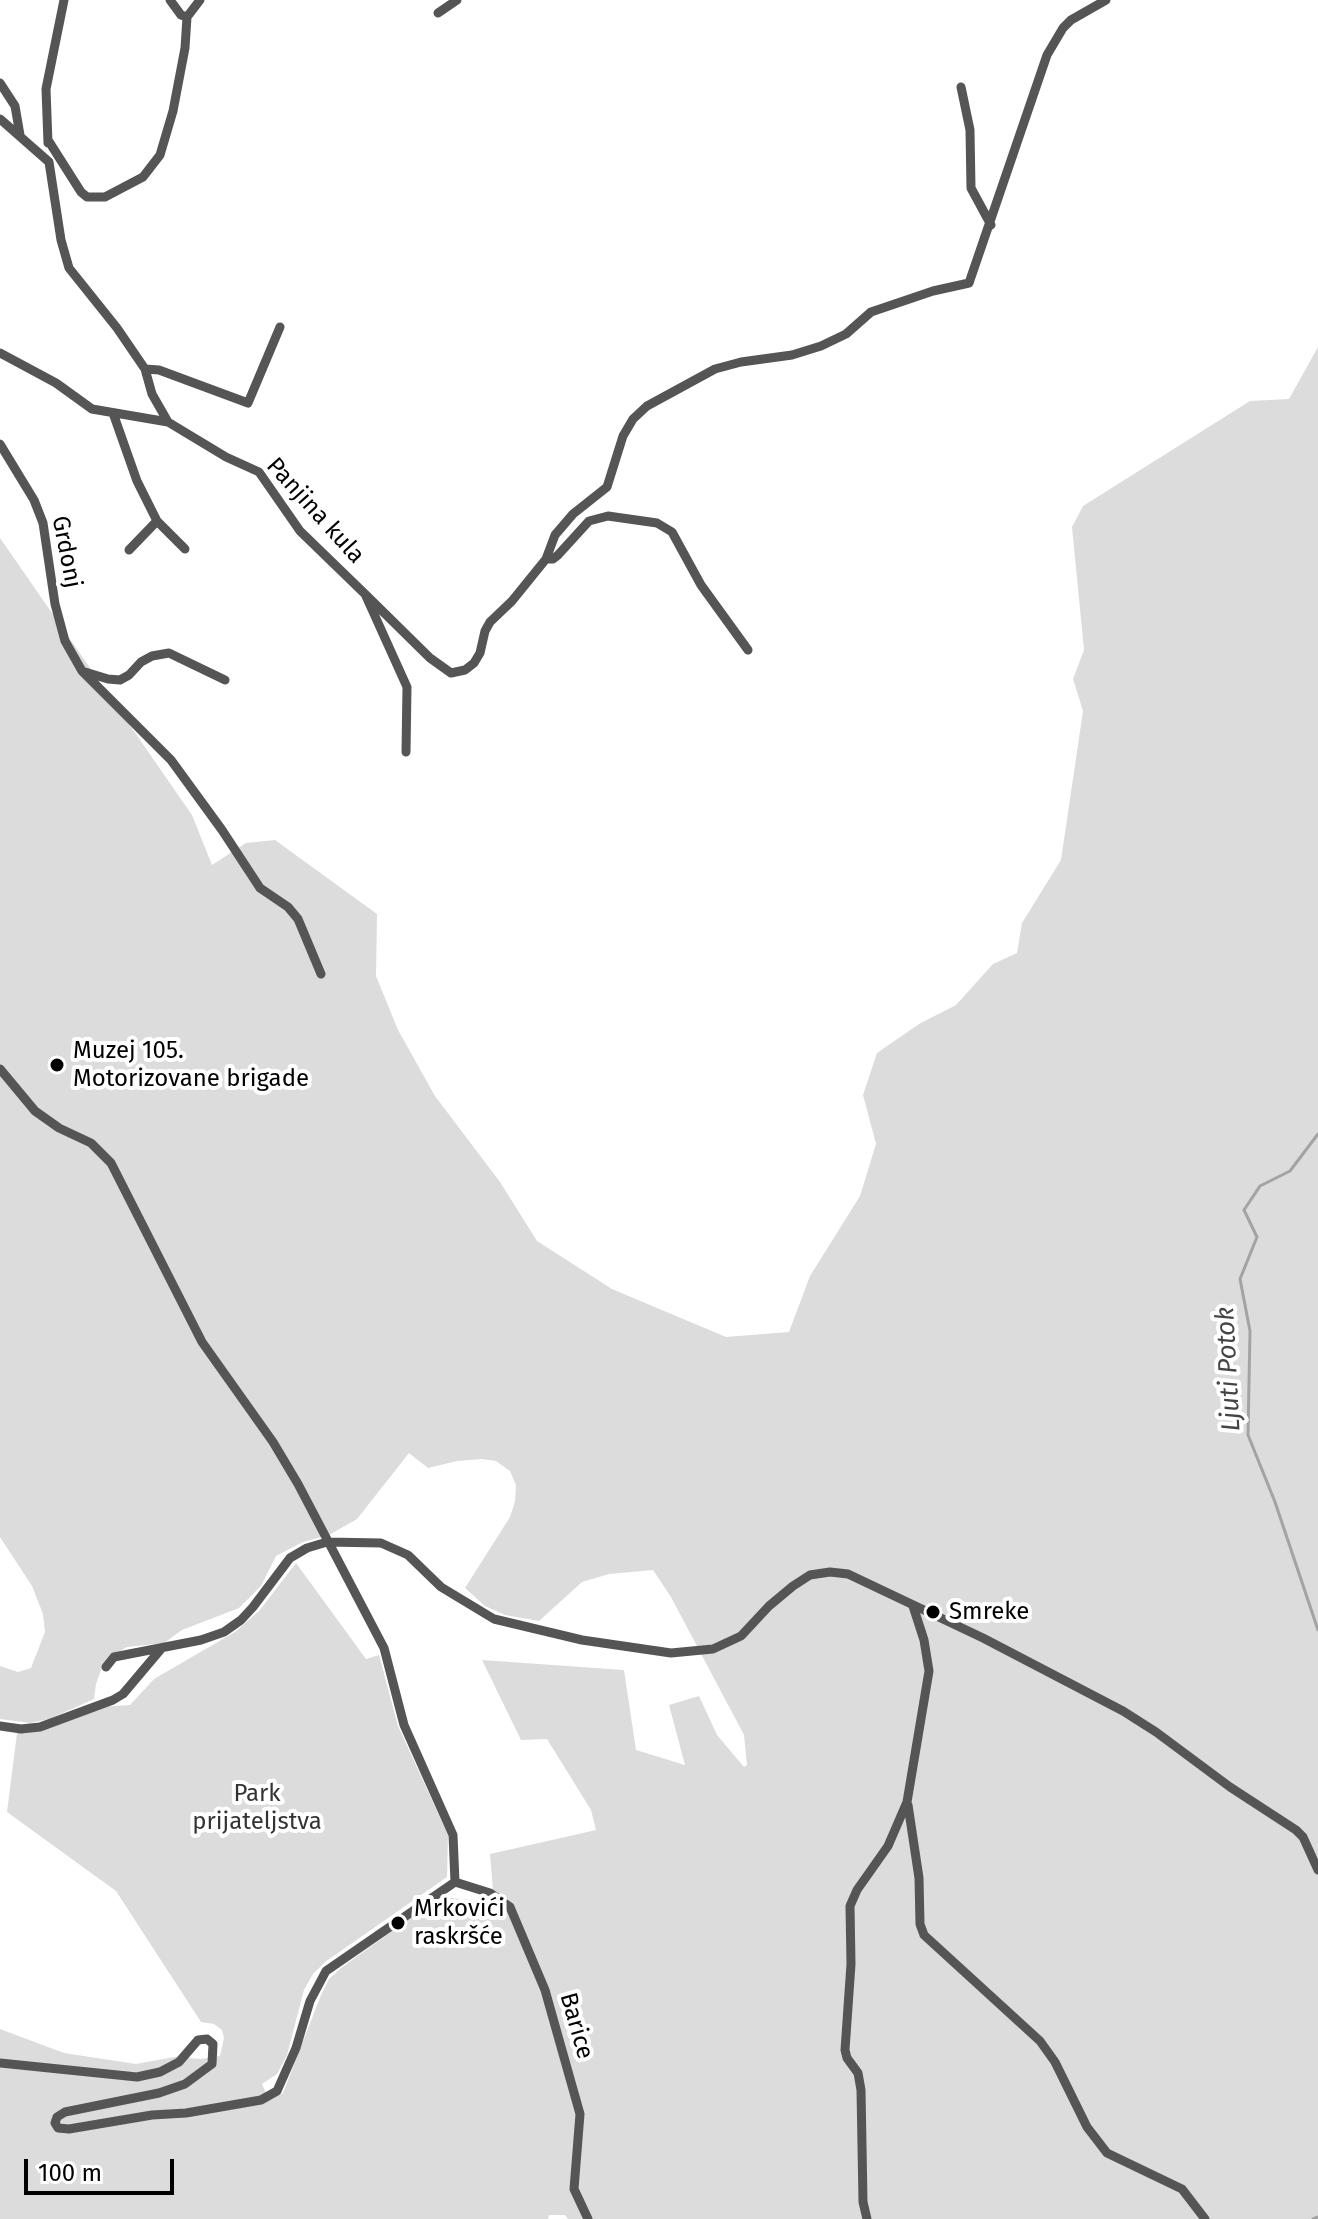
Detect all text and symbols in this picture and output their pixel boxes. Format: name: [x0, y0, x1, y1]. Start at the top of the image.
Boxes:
street label: Panjina kula: [260, 452, 370, 570]
street label: Grdonj: [45, 514, 87, 590]
place label: Muzej 105. Motorizovane brigade: [73, 1037, 309, 1093]
marker: Muzej 105. Motorizovane brigade: [48, 1056, 66, 1074]
water label: Ljuti Potok: [1210, 1306, 1248, 1432]
place label: Smreke: [949, 1598, 1029, 1626]
marker: Smreke: [924, 1603, 942, 1621]
park label: Park prijateljstva: [192, 1780, 322, 1836]
place label: Mrkovići raskršće: [414, 1895, 505, 1951]
marker: Mrkovići raskršće: [389, 1914, 407, 1932]
street label: Barice: [553, 1989, 599, 2063]
scale bar: [28, 2143, 178, 2193]
text: 100 m: [38, 2159, 102, 2187]

